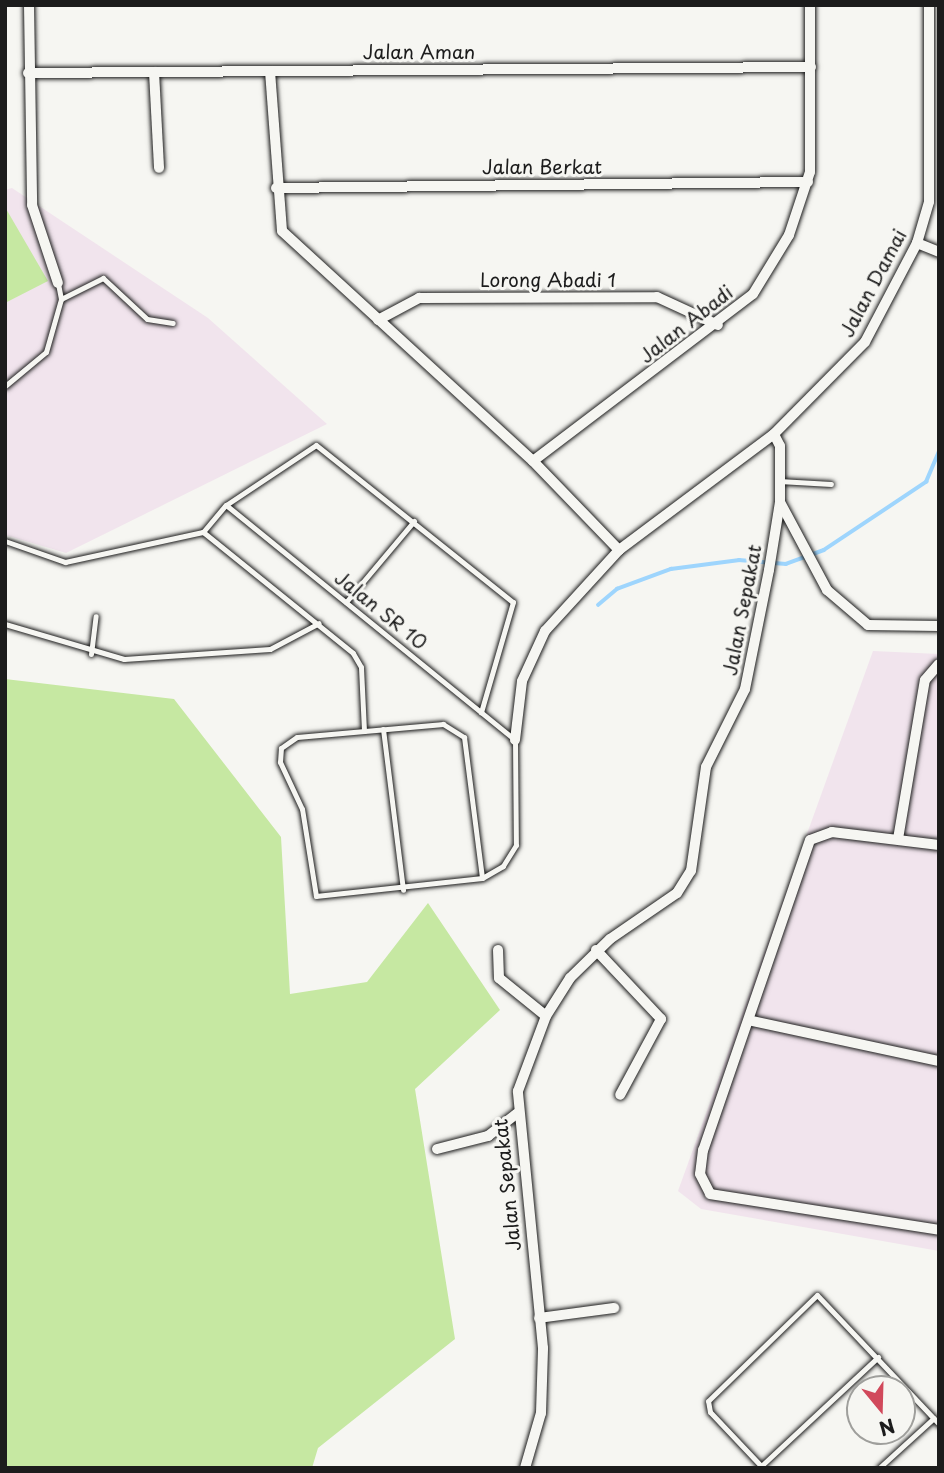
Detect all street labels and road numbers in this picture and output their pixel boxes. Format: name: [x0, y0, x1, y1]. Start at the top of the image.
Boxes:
street label: Jalan Aman: [363, 41, 475, 63]
street label: Jalan Berkat: [482, 156, 602, 178]
street label: Jalan Damai: [835, 225, 911, 341]
street label: Lorong Abadi 1: [480, 269, 616, 291]
street label: Jalan Abadi: [635, 281, 737, 367]
street label: Jalan Sepakat: [718, 542, 766, 678]
street label: Jalan SR 10: [330, 566, 432, 654]
street label: Jalan Sepakat: [489, 1117, 525, 1253]

